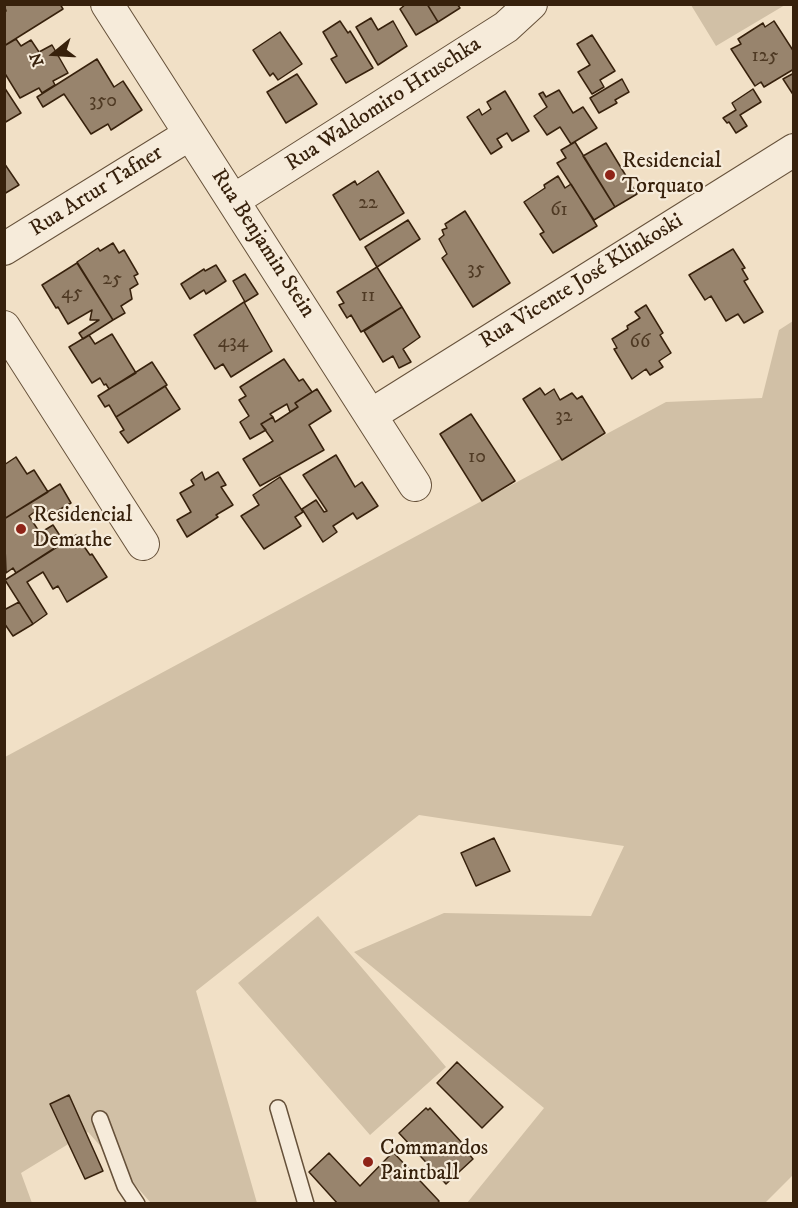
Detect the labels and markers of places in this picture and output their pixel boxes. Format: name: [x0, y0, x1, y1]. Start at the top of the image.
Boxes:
place label: Residencial Torquato: [622, 149, 721, 200]
marker: Residencial Torquato: [603, 168, 617, 182]
place label: Residencial Demathe: [33, 503, 132, 554]
marker: Residencial Demathe: [14, 522, 28, 536]
place label: Commandos Paintball: [380, 1136, 488, 1188]
marker: Commandos Paintball: [361, 1155, 375, 1169]

